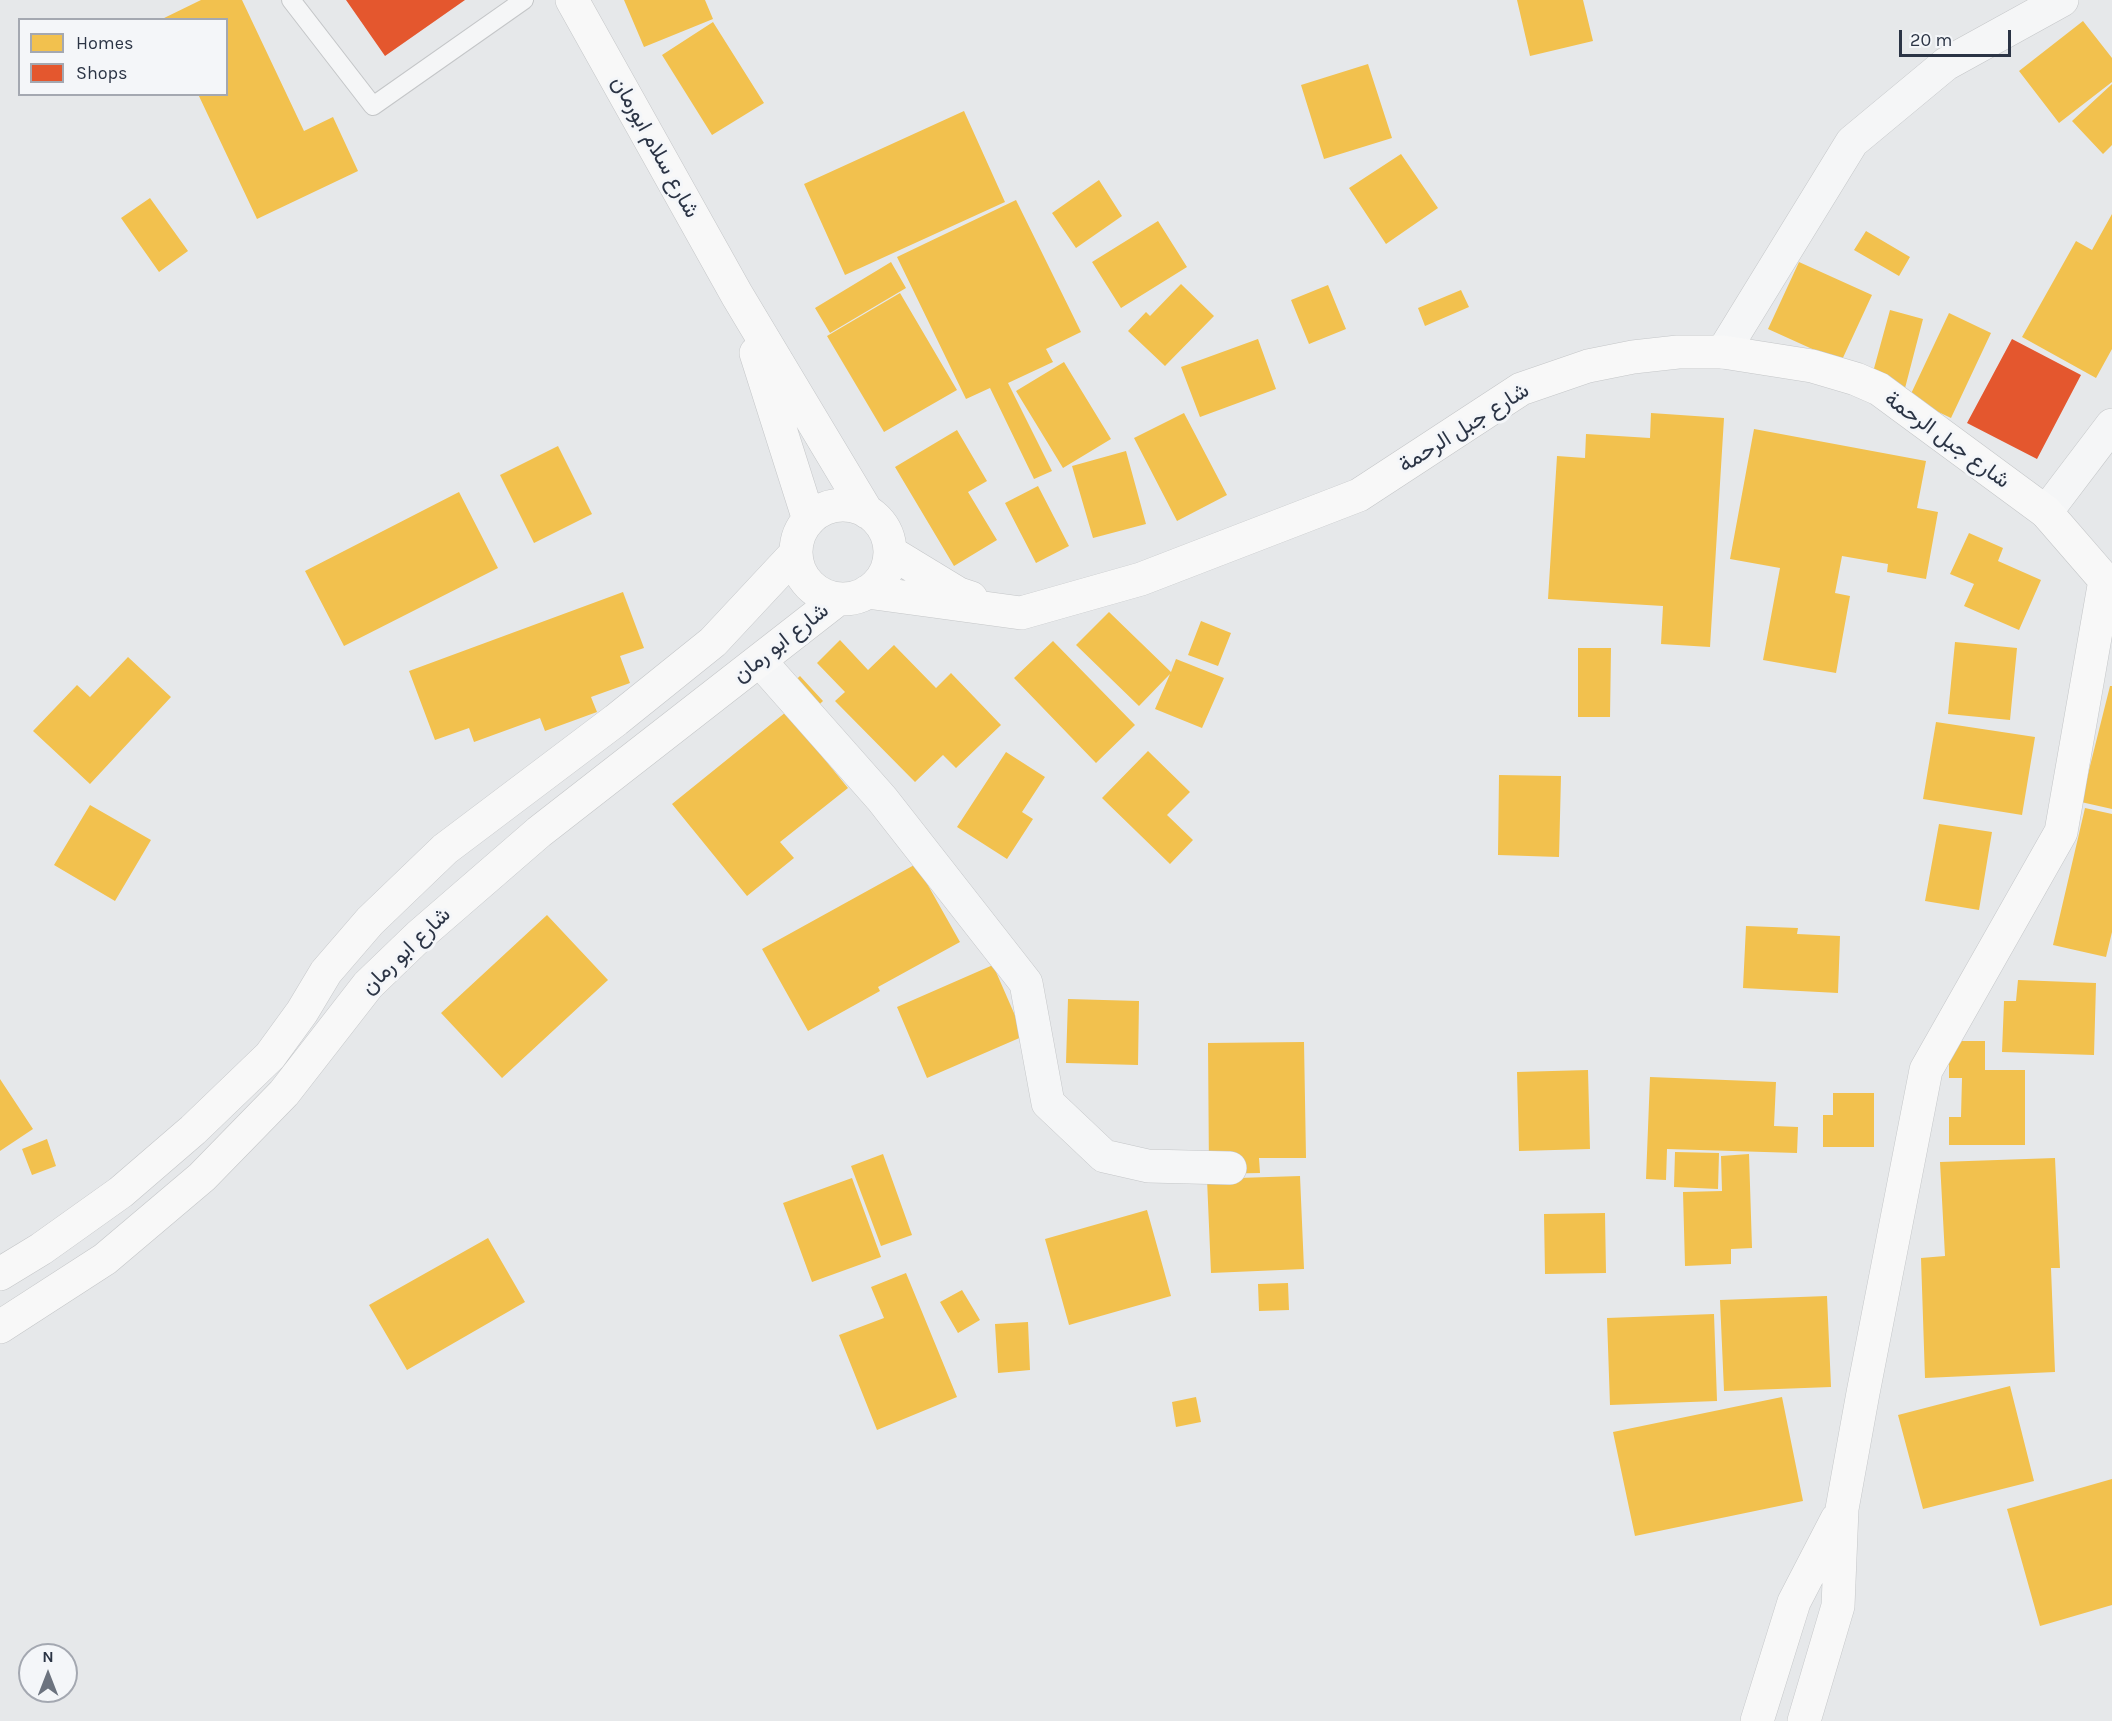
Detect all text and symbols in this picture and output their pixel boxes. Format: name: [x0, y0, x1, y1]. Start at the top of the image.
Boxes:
legend: [18, 18, 228, 96]
scale bar: [1902, 18, 2014, 56]
text: 20 m: [1910, 29, 1952, 51]
text: Homes: [76, 32, 133, 54]
text: Shops: [76, 62, 128, 84]
street label: شارع سلام ابورمان: [605, 72, 705, 222]
street label: شارع جبل الرحمة: [1394, 377, 1534, 479]
street label: شارع جبل الرحمة: [1879, 386, 2015, 494]
street label: شارع ابو رمان: [728, 597, 834, 689]
street label: شارع ابو رمان: [356, 902, 456, 1000]
north arrow: [18, 1643, 78, 1703]
text: N: [42, 1647, 54, 1666]

